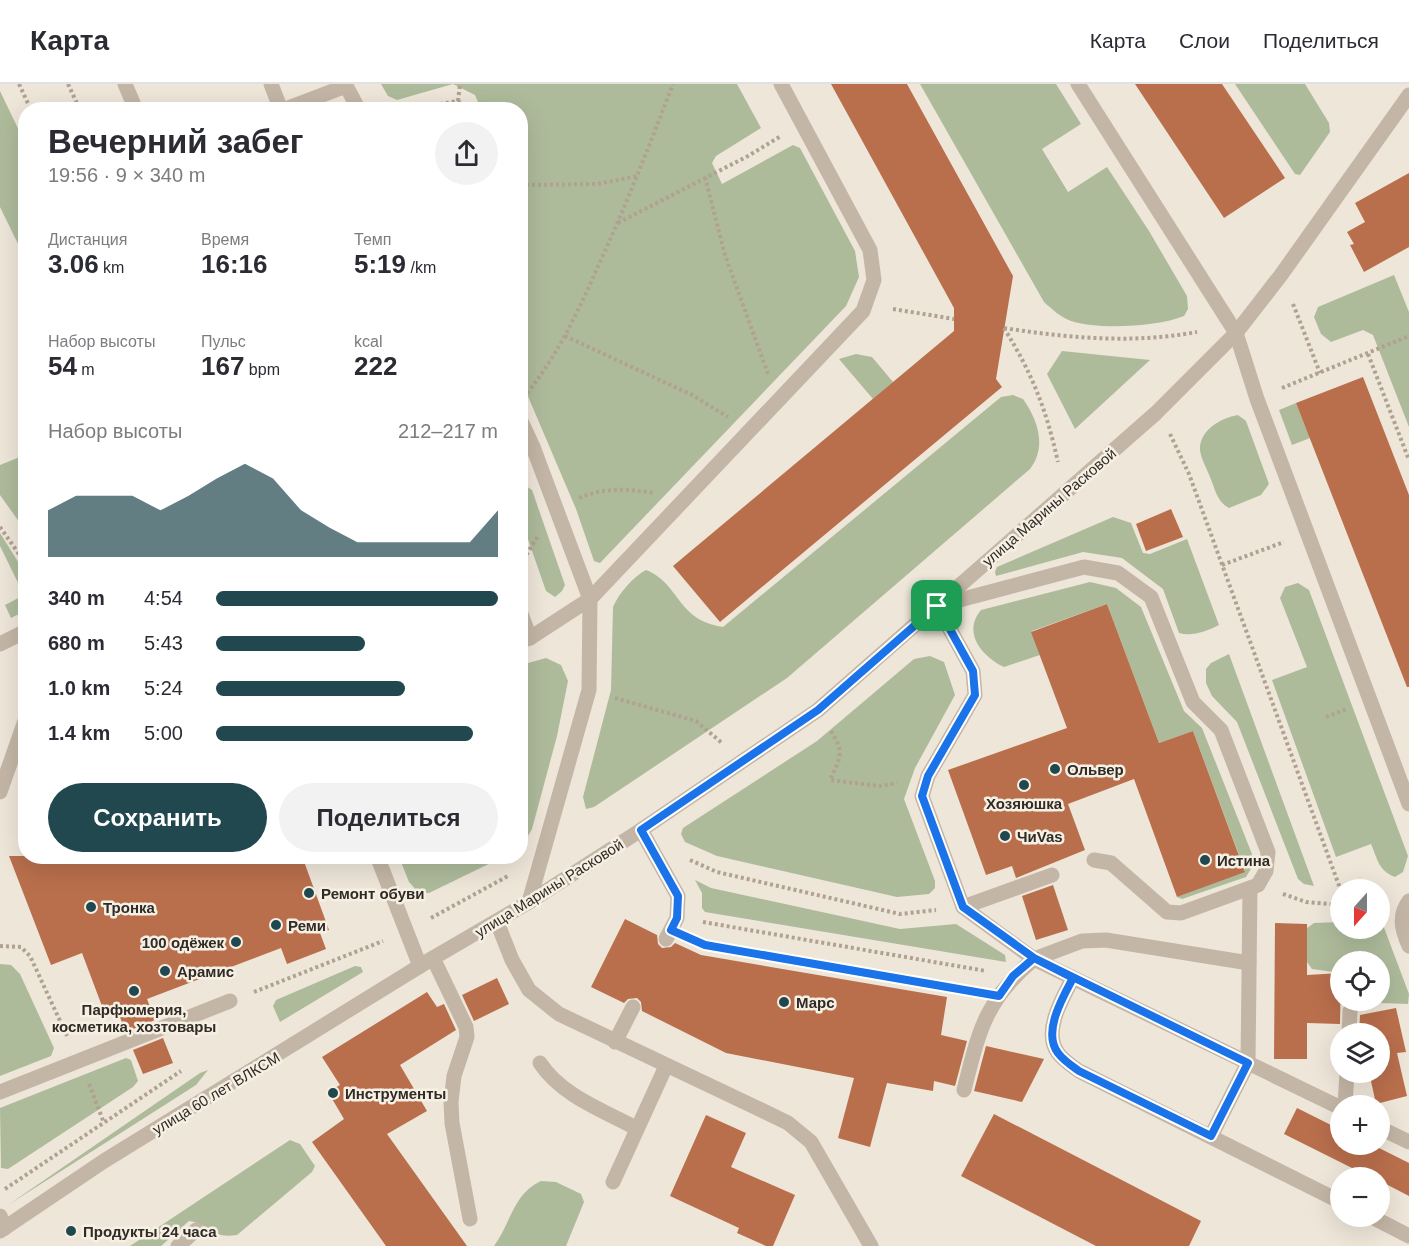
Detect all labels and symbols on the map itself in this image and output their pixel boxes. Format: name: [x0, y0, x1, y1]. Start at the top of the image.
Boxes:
street label: улица Марины Расковой: [979, 444, 1119, 570]
pin: [911, 580, 962, 631]
place label: Ольвер: [1067, 761, 1124, 778]
marker: Ольвер: [1048, 762, 1062, 776]
marker: Хозяюшка: [1017, 778, 1031, 792]
place label: Хозяюшка: [986, 795, 1063, 812]
place label: ЧиVas: [1017, 828, 1063, 845]
marker: ЧиVas: [998, 829, 1012, 843]
street label: улица Марины Расковой: [472, 835, 626, 941]
place label: Истина: [1217, 852, 1271, 869]
marker: Истина: [1198, 853, 1212, 867]
north arrow: [1330, 879, 1390, 939]
place label: Ремонт обуви: [321, 885, 424, 902]
marker: Ремонт обуви: [302, 886, 316, 900]
place label: Тронка: [103, 899, 155, 916]
marker: Тронка: [84, 900, 98, 914]
place label: Реми: [288, 917, 326, 934]
marker: Реми: [269, 918, 283, 932]
place label: 100 одёжек: [142, 934, 224, 951]
marker: 100 одёжек: [229, 935, 243, 949]
place label: Арамис: [177, 963, 234, 980]
marker: Арамис: [158, 964, 172, 978]
marker: Парфюмерия, косметика, хозтовары: [127, 984, 141, 998]
place label: Марс: [796, 994, 835, 1011]
marker: Марс: [777, 995, 791, 1009]
place label: Парфюмерия, косметика, хозтовары: [52, 1001, 216, 1035]
street label: улица 60 лет ВЛКСМ: [149, 1048, 283, 1138]
place label: Инструменты: [345, 1085, 446, 1102]
marker: Инструменты: [326, 1086, 340, 1100]
place label: Продукты 24 часа: [83, 1223, 217, 1240]
marker: Продукты 24 часа: [64, 1224, 78, 1238]

